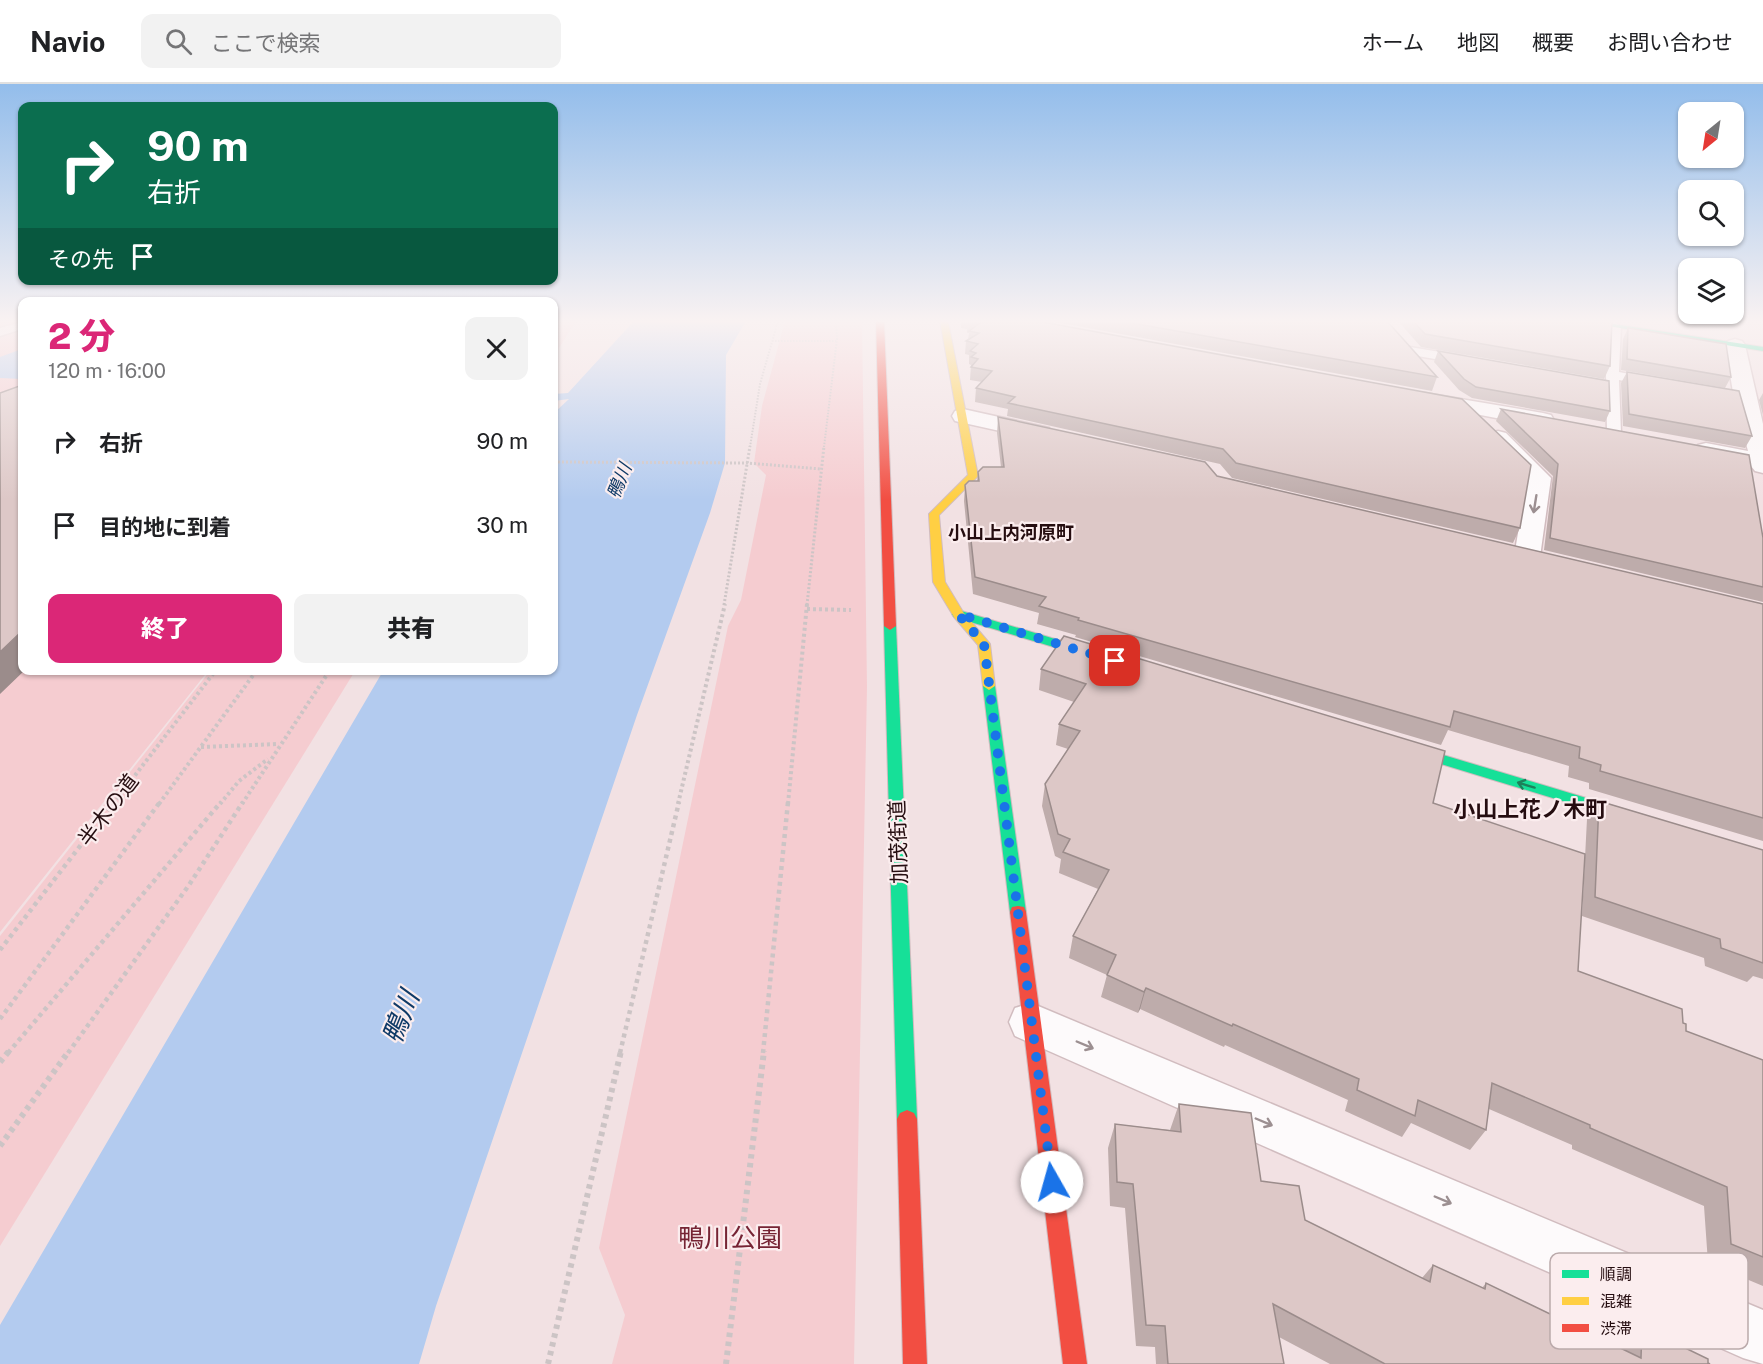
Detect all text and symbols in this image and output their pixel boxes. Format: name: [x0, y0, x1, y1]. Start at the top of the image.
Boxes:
search box: [141, 14, 561, 68]
text: Navio: [30, 25, 105, 58]
icon: search: [162, 25, 195, 58]
text: ここで検索: [210, 30, 320, 56]
text: ホーム: [1362, 30, 1424, 55]
text: 地図: [1457, 30, 1499, 55]
text: 概要: [1532, 30, 1574, 55]
text: お問い合わせ: [1607, 30, 1733, 55]
north arrow: [1678, 102, 1744, 168]
map controls: [1678, 102, 1744, 324]
text: 90 m: [147, 121, 249, 170]
icon: right: [48, 126, 126, 204]
text: 右折: [147, 176, 201, 208]
button: search: [1678, 180, 1744, 246]
icon: arrive: [126, 240, 159, 273]
text: その先: [48, 246, 114, 272]
button: layers: [1678, 258, 1744, 324]
text: 2 分: [48, 315, 115, 357]
button: close: [465, 317, 528, 380]
text: 120 m · 16:00: [48, 359, 166, 383]
icon: right: [48, 425, 81, 458]
text: 90 m: [477, 428, 528, 454]
text: 右折: [99, 430, 143, 456]
water label: 鴨川: [603, 459, 636, 502]
one-way arrow: [1530, 494, 1541, 514]
icon: arrive: [48, 509, 81, 542]
text: 30 m: [476, 512, 528, 538]
text: 目的地に到着: [99, 514, 231, 540]
district label: 小山上内河原町: [948, 522, 1074, 543]
button: 終了: [48, 594, 282, 663]
button: 共有: [294, 594, 528, 663]
pin: [1089, 635, 1140, 686]
icon: arrive: [1098, 644, 1131, 677]
street label: 半木の道: [73, 769, 143, 851]
one-way arrow: [1517, 779, 1536, 790]
district label: 小山上花ノ木町: [1453, 796, 1607, 822]
street label: 加茂街道: [884, 800, 912, 884]
water label: 鴨川: [375, 983, 426, 1048]
one-way arrow: [1076, 1040, 1094, 1051]
one-way arrow: [1255, 1117, 1273, 1129]
position arrow: [1020, 1150, 1084, 1214]
one-way arrow: [1434, 1195, 1452, 1206]
park label: 鴨川公園: [678, 1222, 782, 1253]
legend: [1550, 1253, 1748, 1349]
text: 順調: [1600, 1265, 1632, 1284]
text: 混雑: [1600, 1292, 1632, 1311]
text: 渋滞: [1600, 1319, 1632, 1338]

